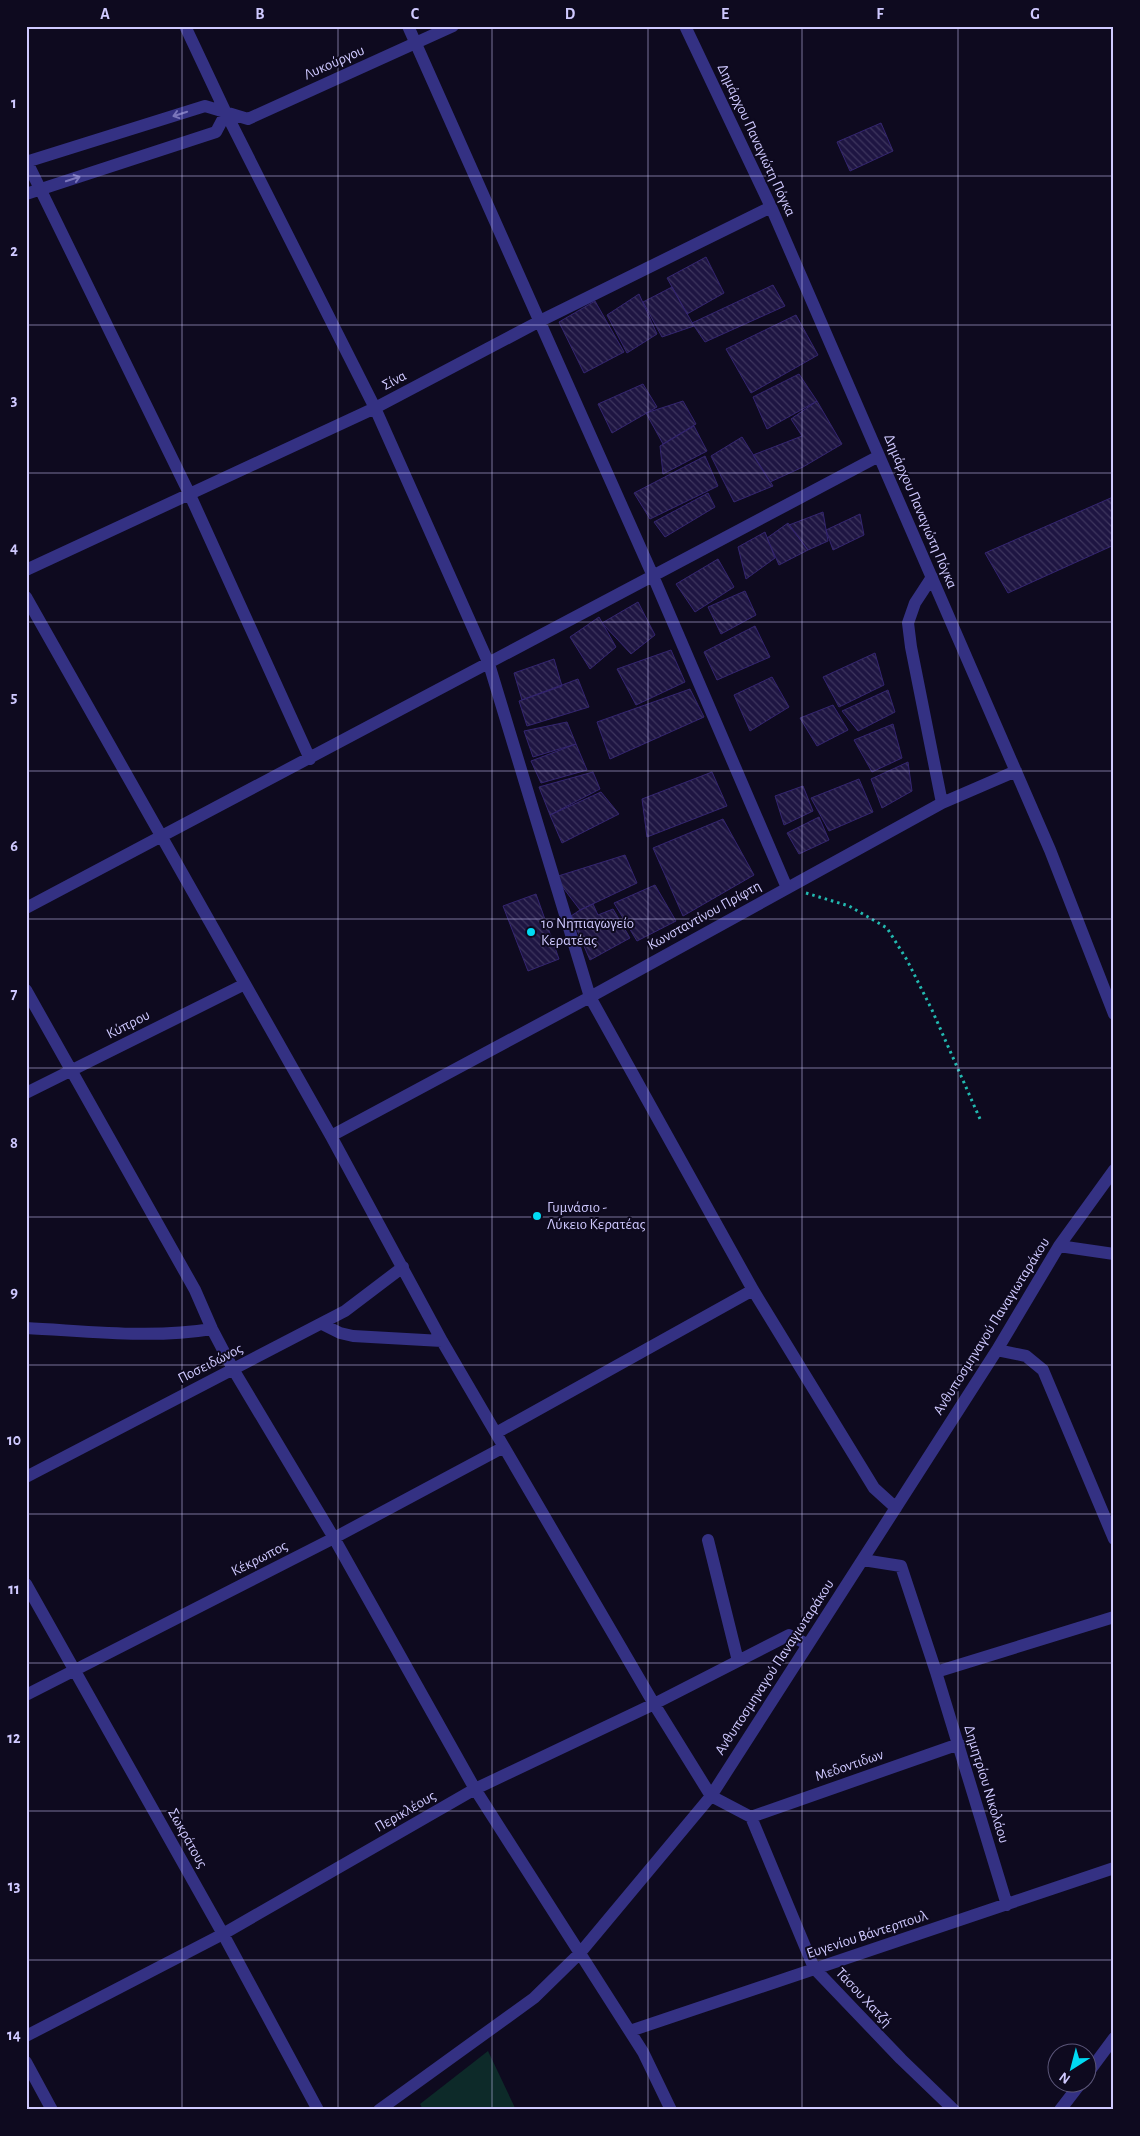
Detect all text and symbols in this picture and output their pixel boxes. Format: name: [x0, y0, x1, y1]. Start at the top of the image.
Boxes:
text: A: [100, 6, 110, 22]
text: B: [255, 6, 265, 22]
text: C: [411, 6, 420, 22]
text: D: [565, 6, 576, 22]
text: E: [721, 6, 729, 22]
text: F: [876, 6, 884, 22]
text: G: [1030, 6, 1040, 22]
street label: Λυκούργου: [302, 42, 367, 82]
street label: Δημάρχου Παναγιώτη Πόγκα: [715, 62, 799, 219]
text: 1: [11, 95, 17, 111]
one-way arrow: [172, 109, 188, 119]
one-way arrow: [64, 174, 80, 184]
text: 2: [10, 243, 18, 259]
street label: Σίνα: [380, 368, 409, 393]
text: 3: [11, 392, 18, 408]
street label: Δημάρχου Παναγιώτη Πόγκα: [881, 432, 960, 591]
text: 4: [10, 540, 18, 556]
text: 5: [11, 689, 18, 705]
text: 6: [10, 838, 18, 854]
street label: Κωνσταντίνου Πρίφτη: [645, 878, 764, 953]
place label: 1ο Νηπιαγωγείο Κερατέας: [541, 916, 634, 948]
marker: 1ο Νηπιαγωγείο Κερατέας: [525, 926, 537, 938]
text: 7: [11, 986, 18, 1002]
street label: Κύπρου: [104, 1007, 152, 1042]
text: 8: [10, 1135, 18, 1151]
place label: Γυμνάσιο - Λύκειο Κερατέας: [547, 1200, 646, 1232]
marker: Γυμνάσιο - Λύκειο Κερατέας: [531, 1210, 543, 1222]
street label: Ανθυποσμηναγού Παναγιωταράκου: [931, 1235, 1052, 1418]
text: 9: [10, 1284, 18, 1300]
street label: Ποσειδώνος: [175, 1341, 245, 1386]
text: 10: [7, 1432, 21, 1448]
street label: Κέκρωπος: [229, 1538, 290, 1579]
street label: Ανθυποσμηναγού Παναγιωταράκου: [712, 1577, 837, 1758]
text: 11: [8, 1581, 20, 1597]
street label: Δημητρίου Νικολάου: [961, 1723, 1012, 1845]
text: 12: [7, 1730, 21, 1746]
street label: Μεδοντιδων: [813, 1747, 885, 1784]
street label: Περικλέους: [372, 1788, 438, 1835]
street label: Σωκράτους: [165, 1806, 210, 1871]
text: 13: [8, 1878, 20, 1894]
street label: Ευγενίου Βάντερπουλ: [805, 1908, 930, 1961]
street label: Τάσου Χατζή: [833, 1965, 894, 2030]
text: 14: [7, 2027, 21, 2043]
north arrow: [1048, 2044, 1098, 2094]
text: N: [1057, 2069, 1073, 2086]

